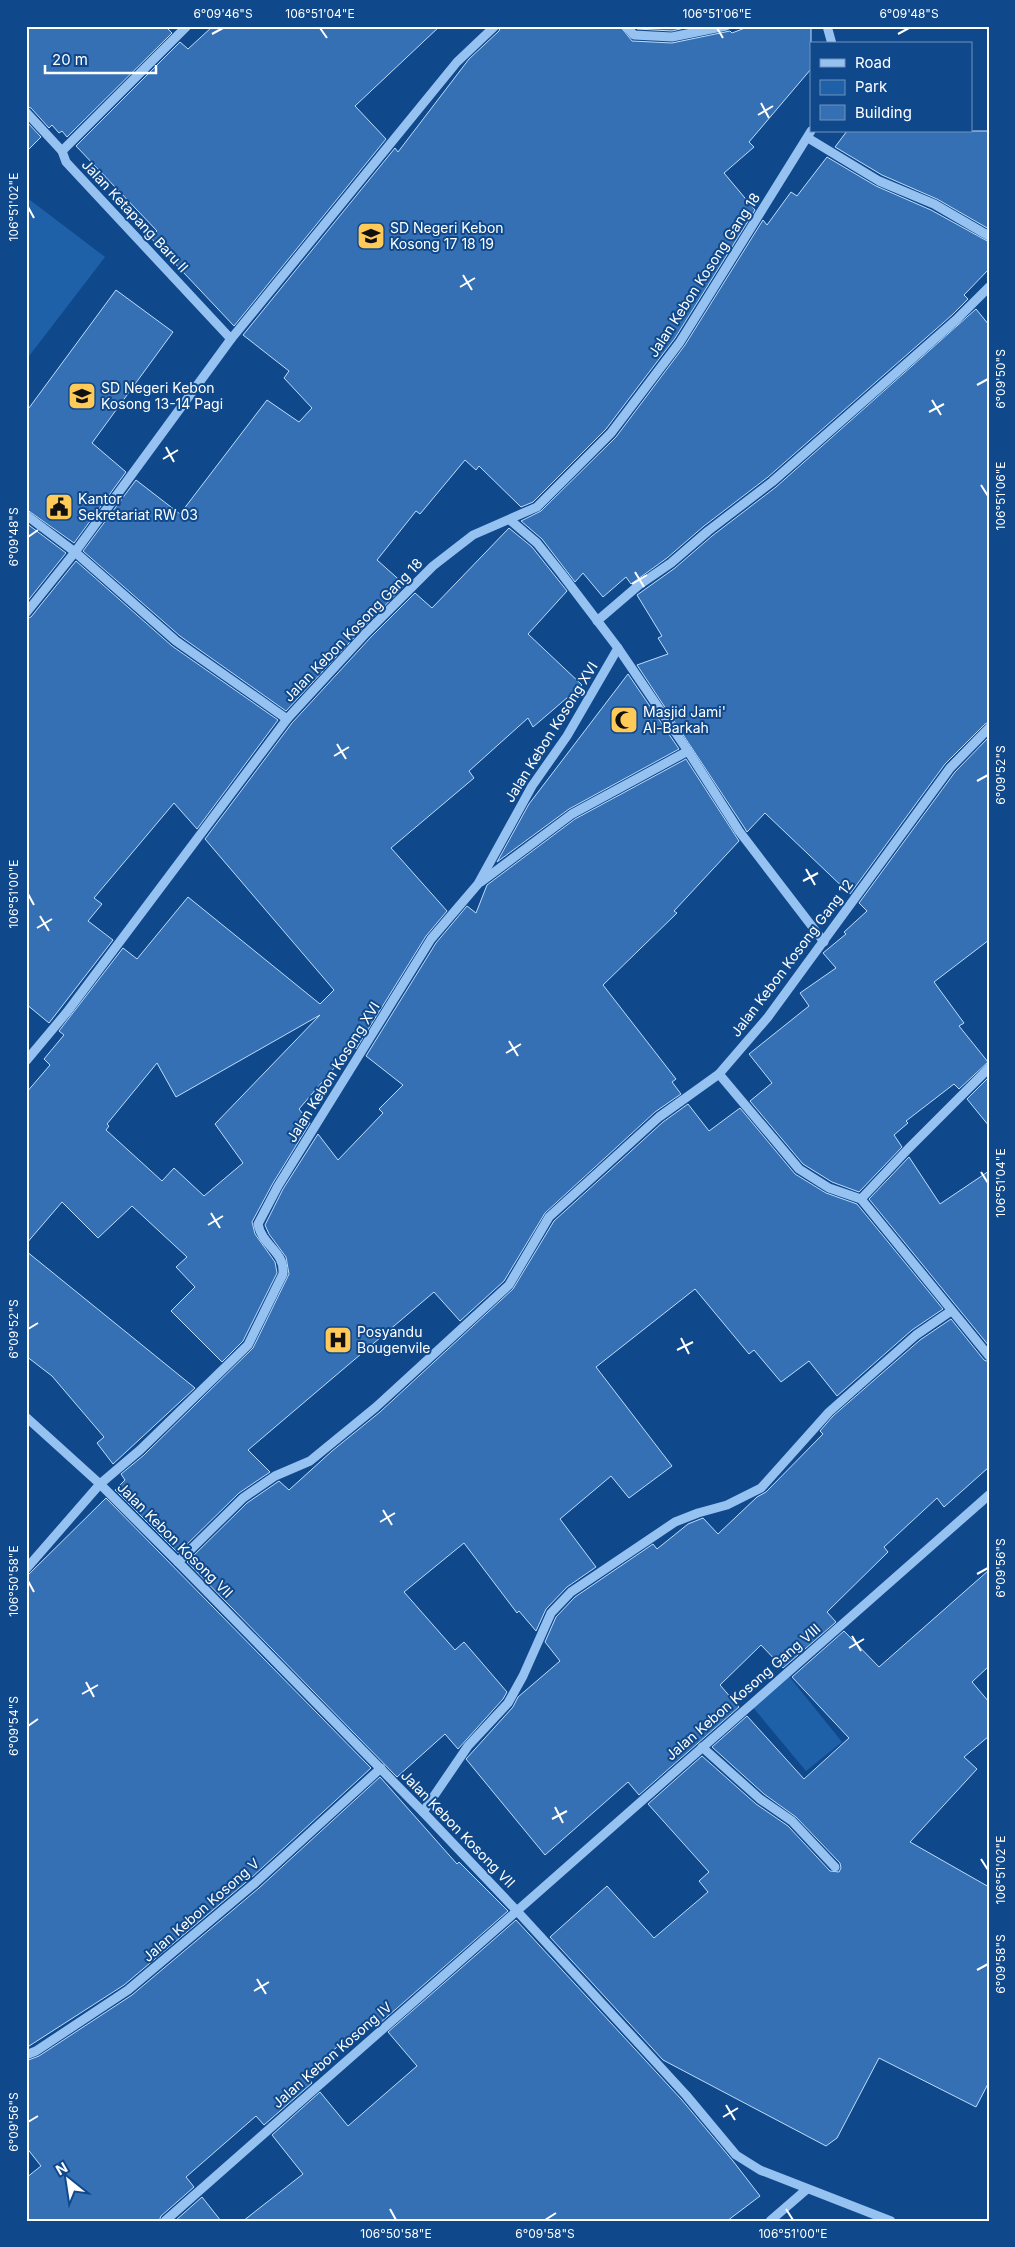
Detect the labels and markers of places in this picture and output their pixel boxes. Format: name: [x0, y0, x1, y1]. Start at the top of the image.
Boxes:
place label: SD Negeri Kebon Kosong 17 18 19: [390, 219, 504, 252]
school or university icon: SD Negeri Kebon Kosong 17 18 19: [356, 221, 386, 251]
place label: SD Negeri Kebon Kosong 13-14 Pagi: [101, 379, 223, 412]
school or university icon: SD Negeri Kebon Kosong 13-14 Pagi: [67, 381, 97, 411]
place label: Kantor Sekretariat RW 03: [78, 490, 198, 523]
public building icon: Kantor Sekretariat RW 03: [44, 492, 74, 522]
place label: Masjid Jami' Al-Barkah: [643, 703, 726, 736]
mosque icon: Masjid Jami' Al-Barkah: [609, 705, 639, 735]
place label: Posyandu Bougenvile: [357, 1323, 430, 1356]
hospital icon: Posyandu Bougenvile: [323, 1325, 353, 1355]

